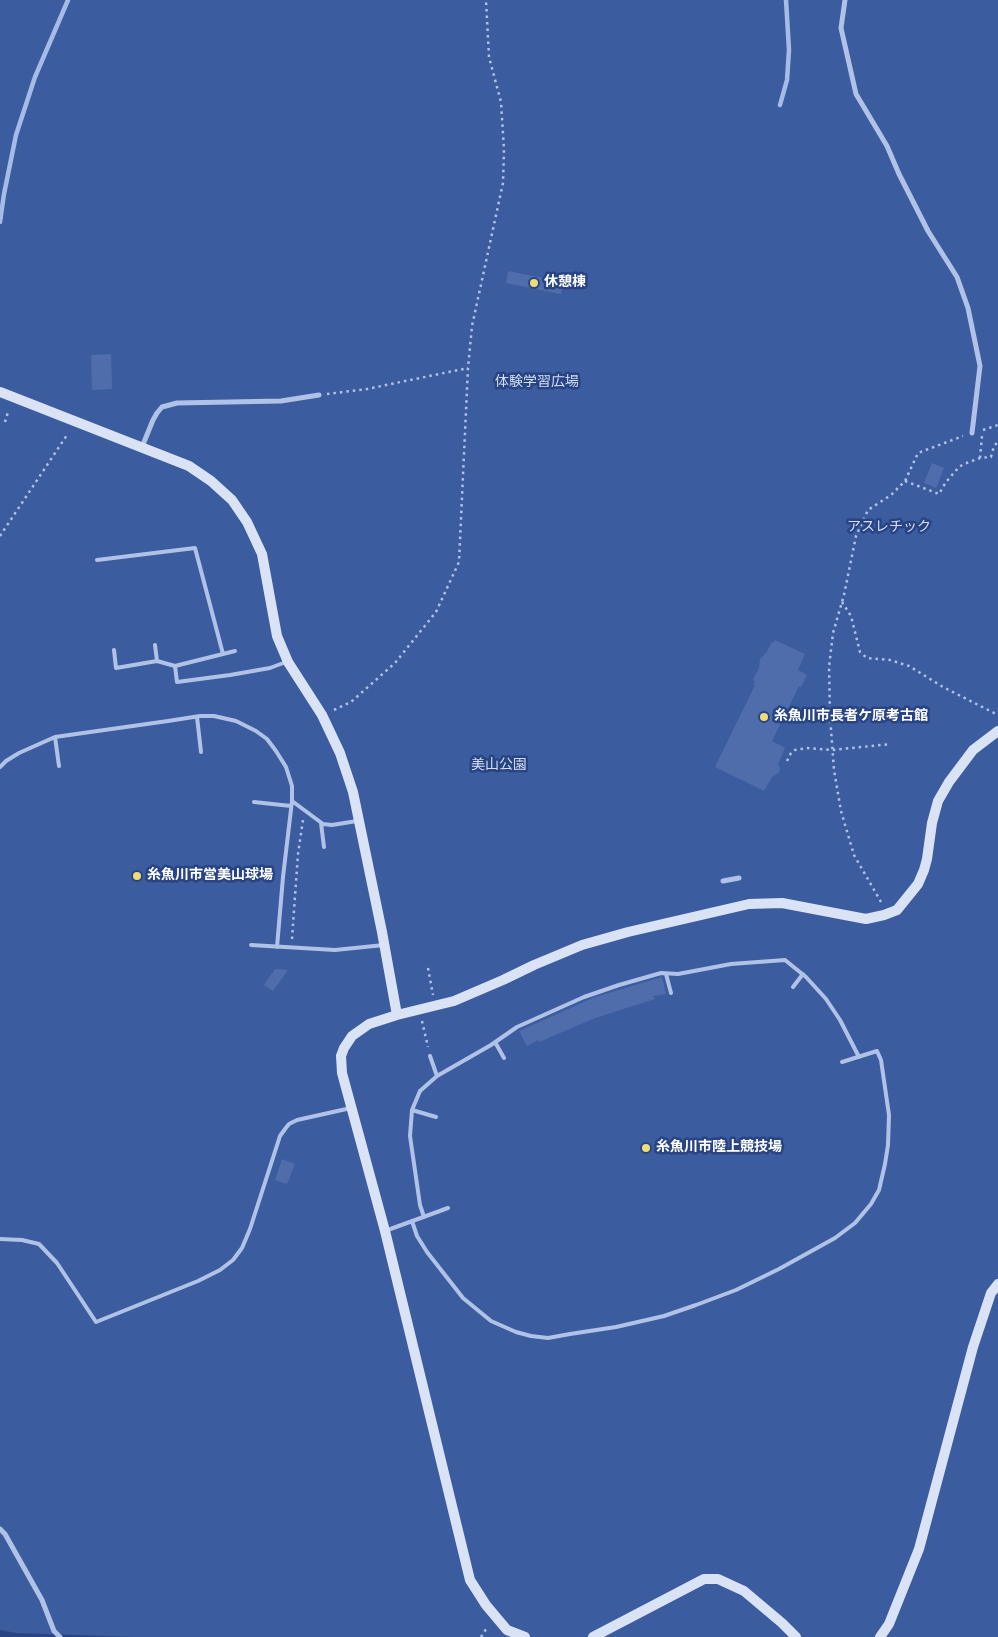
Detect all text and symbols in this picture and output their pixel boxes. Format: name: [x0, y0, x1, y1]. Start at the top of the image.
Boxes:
place label: 休憩棟: [544, 275, 586, 291]
marker: 休憩棟: [528, 277, 540, 289]
park label: 体験学習広場: [495, 375, 579, 391]
park label: アスレチック: [847, 520, 931, 536]
place label: 糸魚川市長者ケ原考古館: [774, 709, 928, 725]
marker: 糸魚川市長者ケ原考古館: [758, 711, 770, 723]
park label: 美山公園: [471, 758, 527, 774]
place label: 糸魚川市営美山球場: [147, 868, 273, 884]
marker: 糸魚川市営美山球場: [131, 870, 143, 882]
place label: 糸魚川市陸上競技場: [656, 1140, 782, 1156]
marker: 糸魚川市陸上競技場: [640, 1142, 652, 1154]

